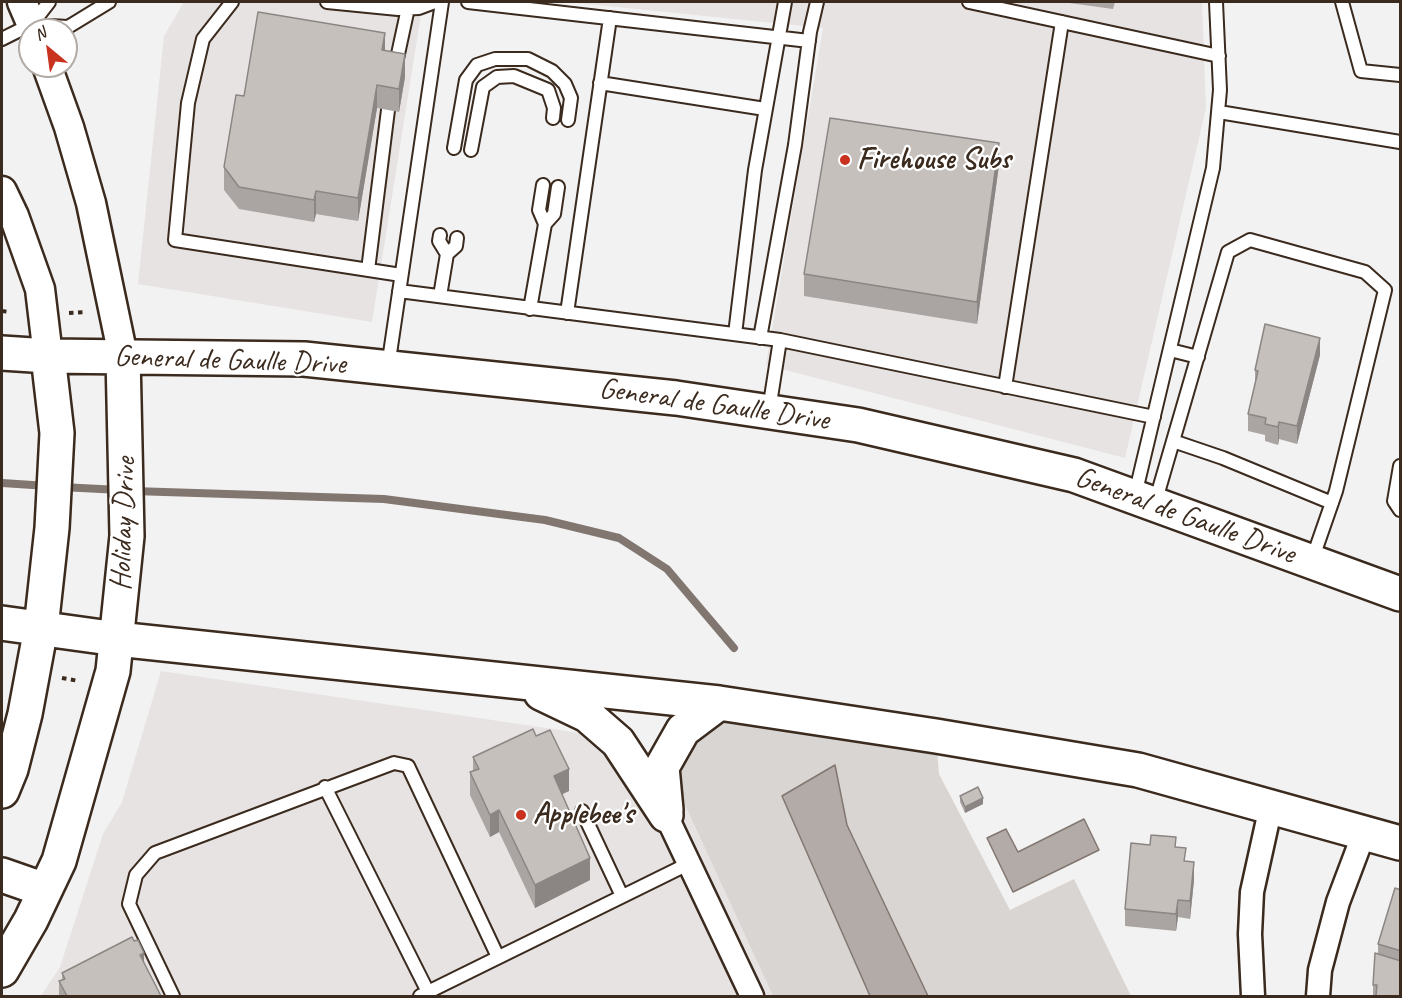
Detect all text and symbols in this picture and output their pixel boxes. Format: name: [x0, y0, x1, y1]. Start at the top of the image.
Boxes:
north arrow: [18, 18, 78, 78]
text: N: [31, 23, 49, 45]
place label: Firehouse Subs: [857, 142, 1010, 178]
marker: Firehouse Subs: [838, 153, 852, 167]
street label: General de Gaulle Drive: [114, 339, 346, 383]
street label: General de Gaulle Drive: [597, 371, 831, 439]
street label: Holiday Drive: [104, 457, 144, 591]
street label: General de Gaulle Drive: [1070, 459, 1300, 573]
place label: Applebee's: [533, 797, 634, 833]
marker: Applebee's: [514, 808, 528, 822]

